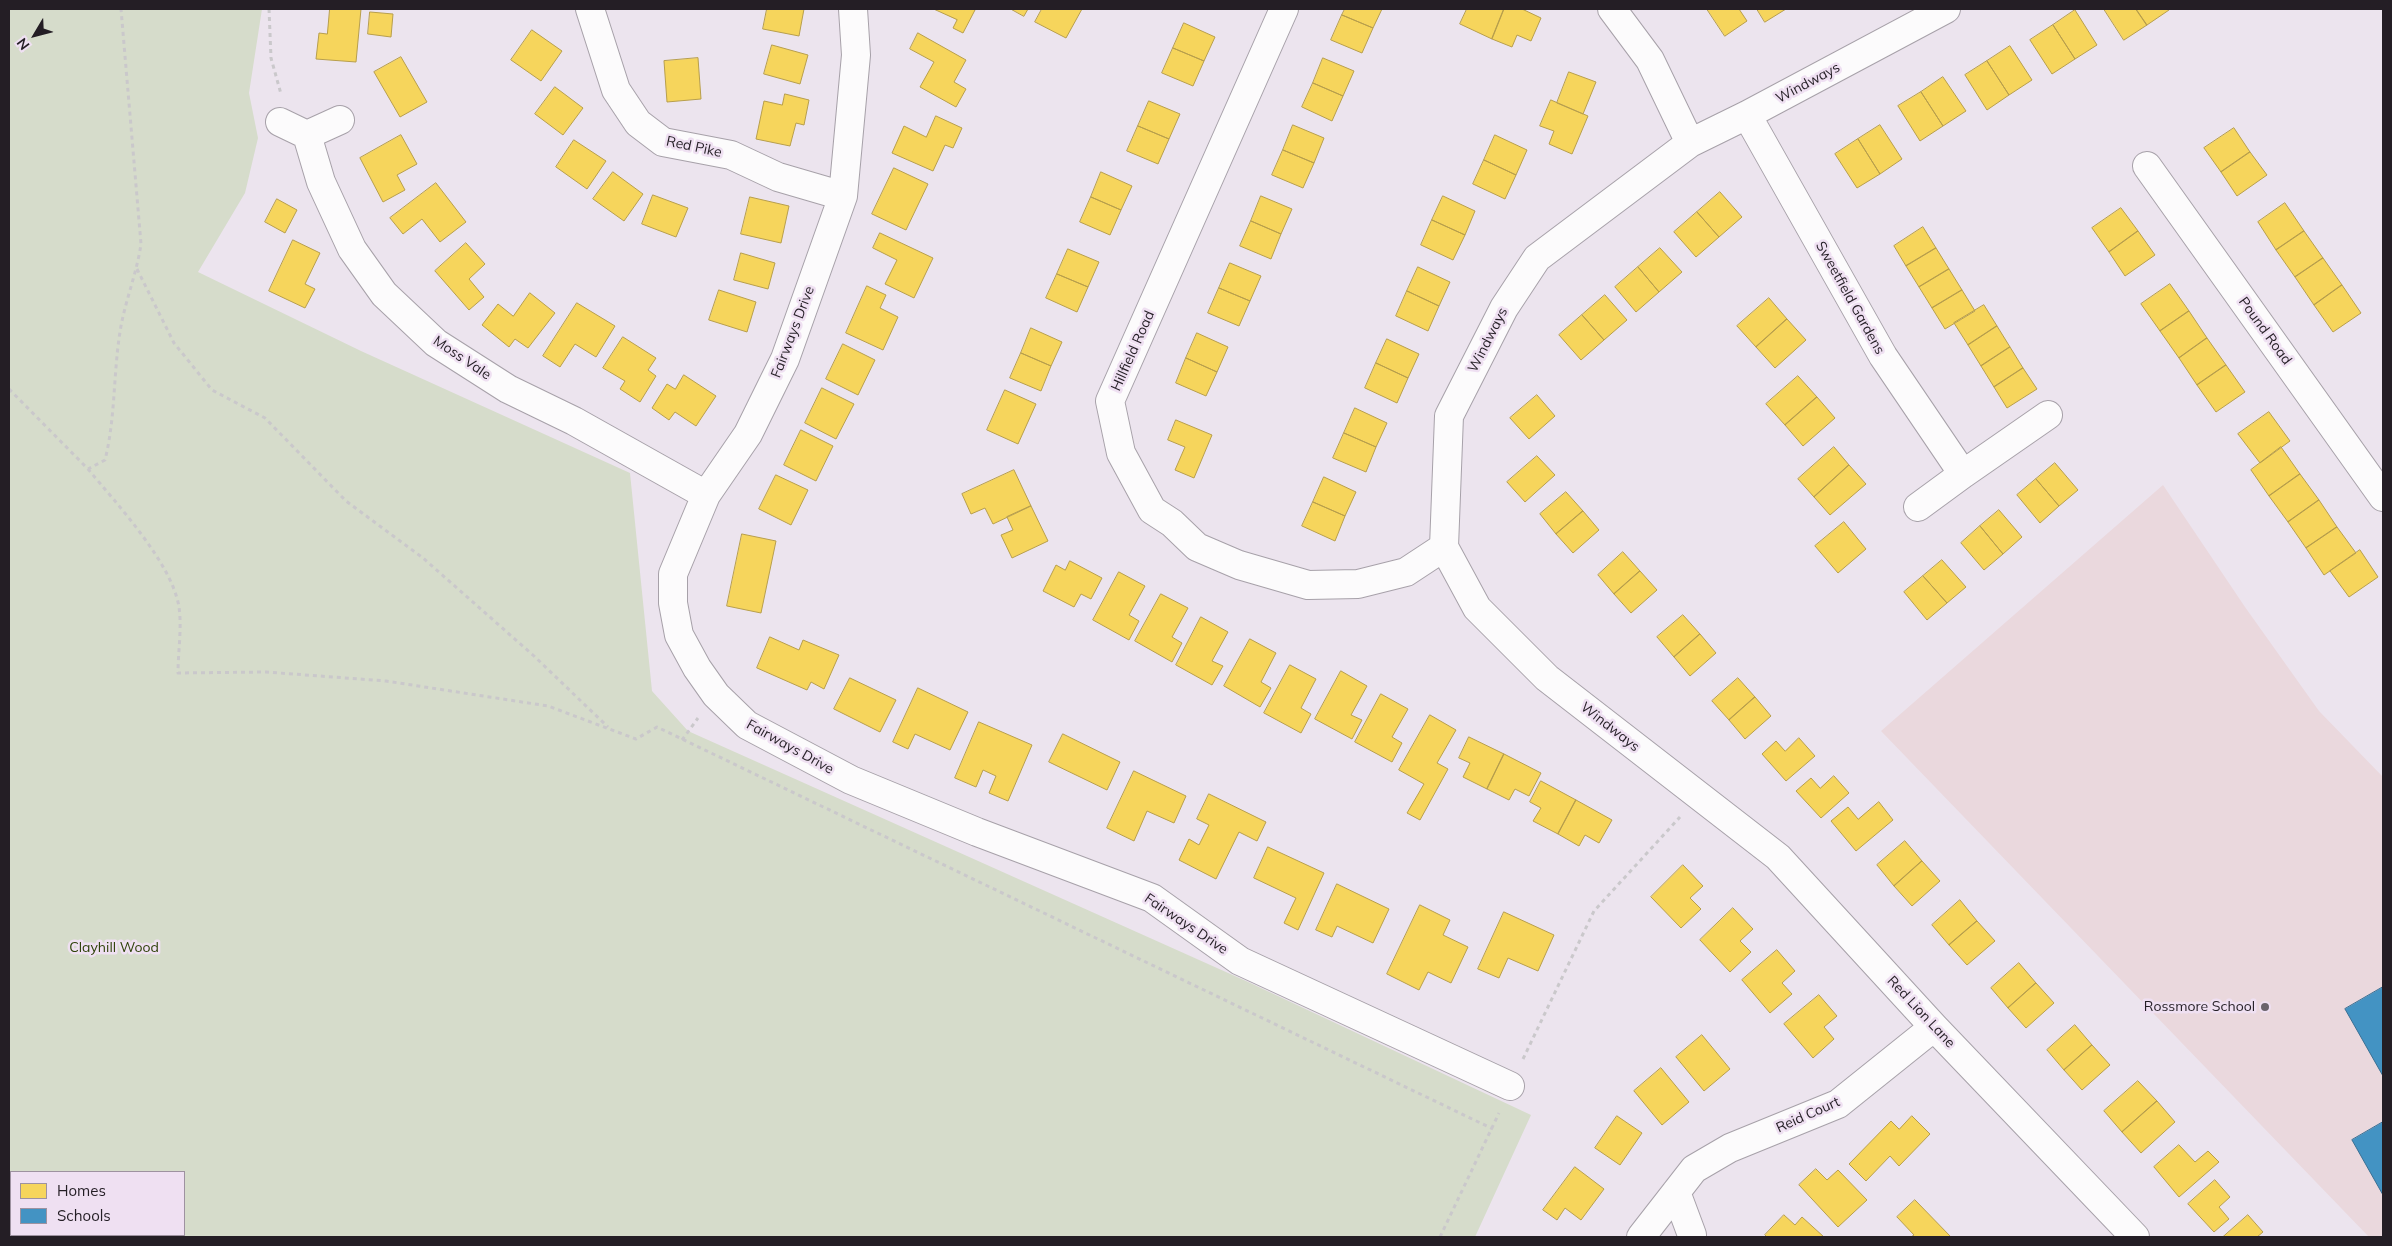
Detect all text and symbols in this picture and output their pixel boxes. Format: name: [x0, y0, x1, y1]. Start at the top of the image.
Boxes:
north arrow: [10, 10, 60, 60]
text: N: [13, 34, 33, 54]
street label: Windways: [1773, 59, 1843, 107]
street label: Red Pike: [665, 133, 723, 161]
street label: Sweetfield Gardens: [1812, 239, 1888, 357]
street label: Fairways Drive: [768, 284, 818, 380]
street label: Pound Road: [2235, 294, 2295, 368]
street label: Windways: [1465, 305, 1511, 375]
street label: Hillfield Road: [1108, 308, 1158, 394]
street label: Moss Vale: [430, 333, 494, 383]
street label: Windways: [1577, 699, 1643, 755]
street label: Fairways Drive: [744, 716, 836, 778]
street label: Fairways Drive: [1141, 890, 1231, 958]
park label: Clayhill Wood: [69, 940, 159, 956]
street label: Red Lion Lane: [1884, 973, 1958, 1051]
place label: Rossmore School: [2144, 999, 2255, 1015]
marker: Rossmore School: [2259, 1001, 2271, 1013]
street label: Reid Court: [1774, 1093, 1842, 1137]
legend: [10, 1171, 185, 1236]
text: Homes: [57, 1181, 106, 1200]
text: Schools: [57, 1206, 111, 1225]

